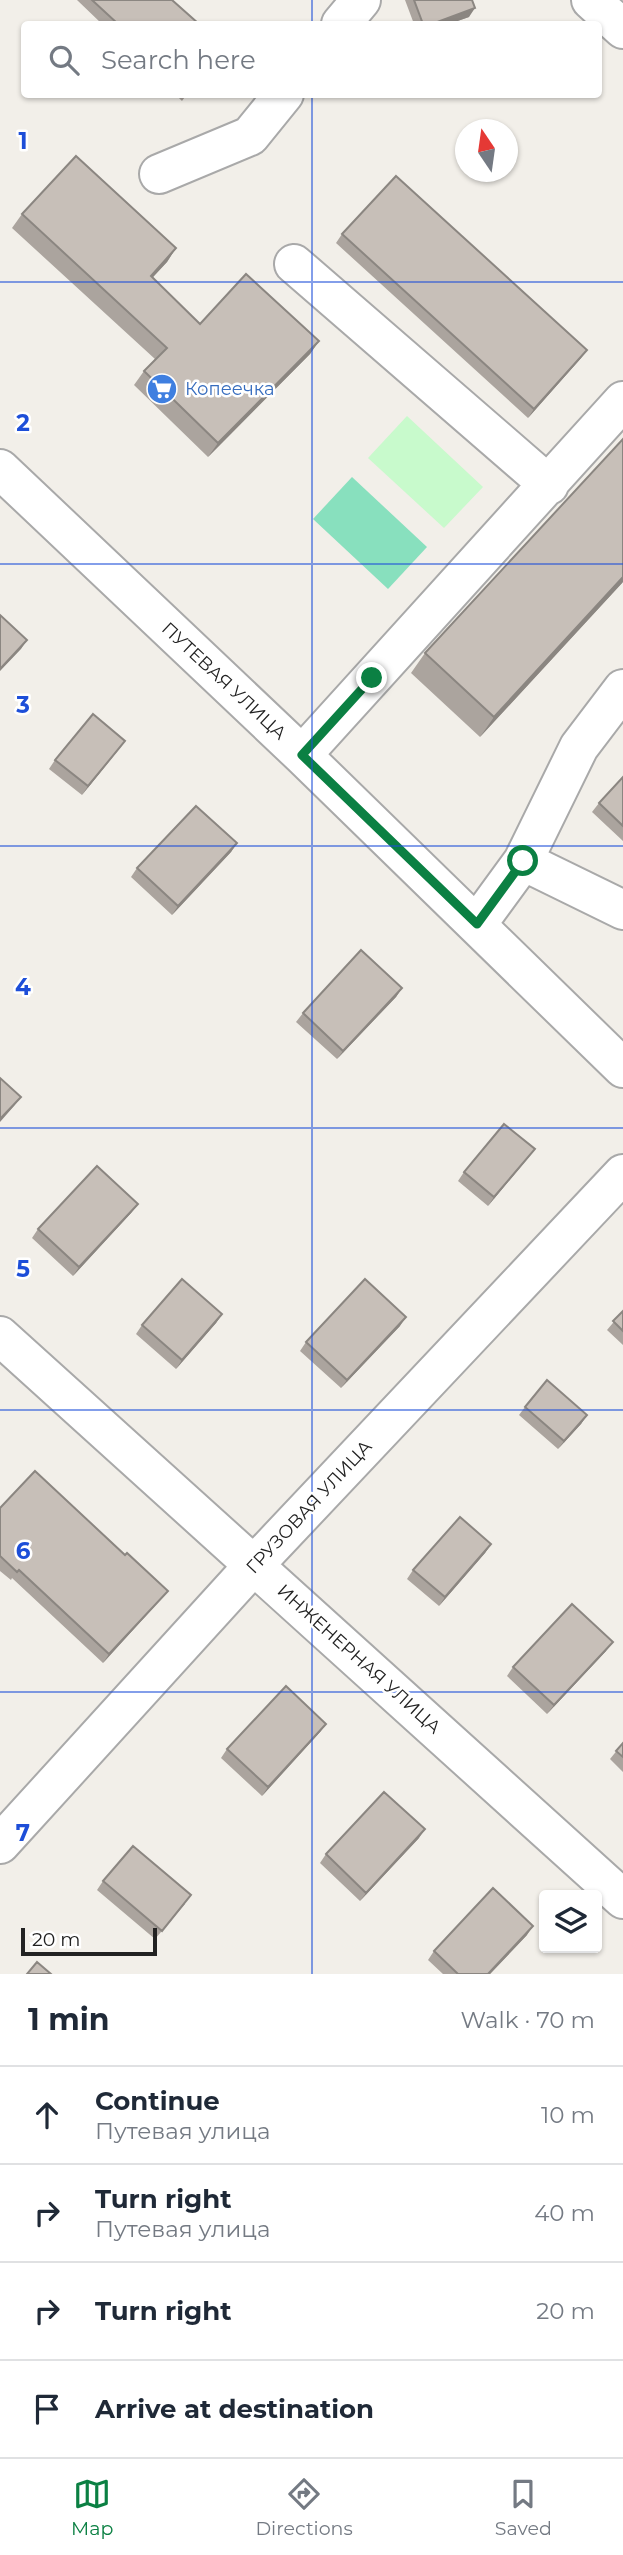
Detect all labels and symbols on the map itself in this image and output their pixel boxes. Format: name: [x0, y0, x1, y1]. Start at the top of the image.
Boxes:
north arrow: [455, 119, 518, 182]
text: 1: [18, 127, 28, 155]
supermarket icon: Копеечка: [145, 372, 179, 406]
place label: Копеечка: [185, 378, 274, 400]
text: 2: [16, 409, 30, 437]
street label: ПУТЕВАЯ УЛИЦА: [157, 618, 291, 745]
route end: [356, 662, 387, 693]
text: 3: [15, 691, 30, 719]
route start: [507, 845, 538, 876]
text: 4: [15, 973, 31, 1001]
text: 5: [16, 1255, 30, 1283]
street label: ГРУЗОВАЯ УЛИЦА: [241, 1435, 377, 1578]
text: 6: [16, 1537, 31, 1565]
street label: ИНЖЕНЕРНАЯ УЛИЦА: [273, 1580, 446, 1739]
text: 7: [16, 1819, 30, 1847]
scale bar: [21, 1925, 158, 1957]

